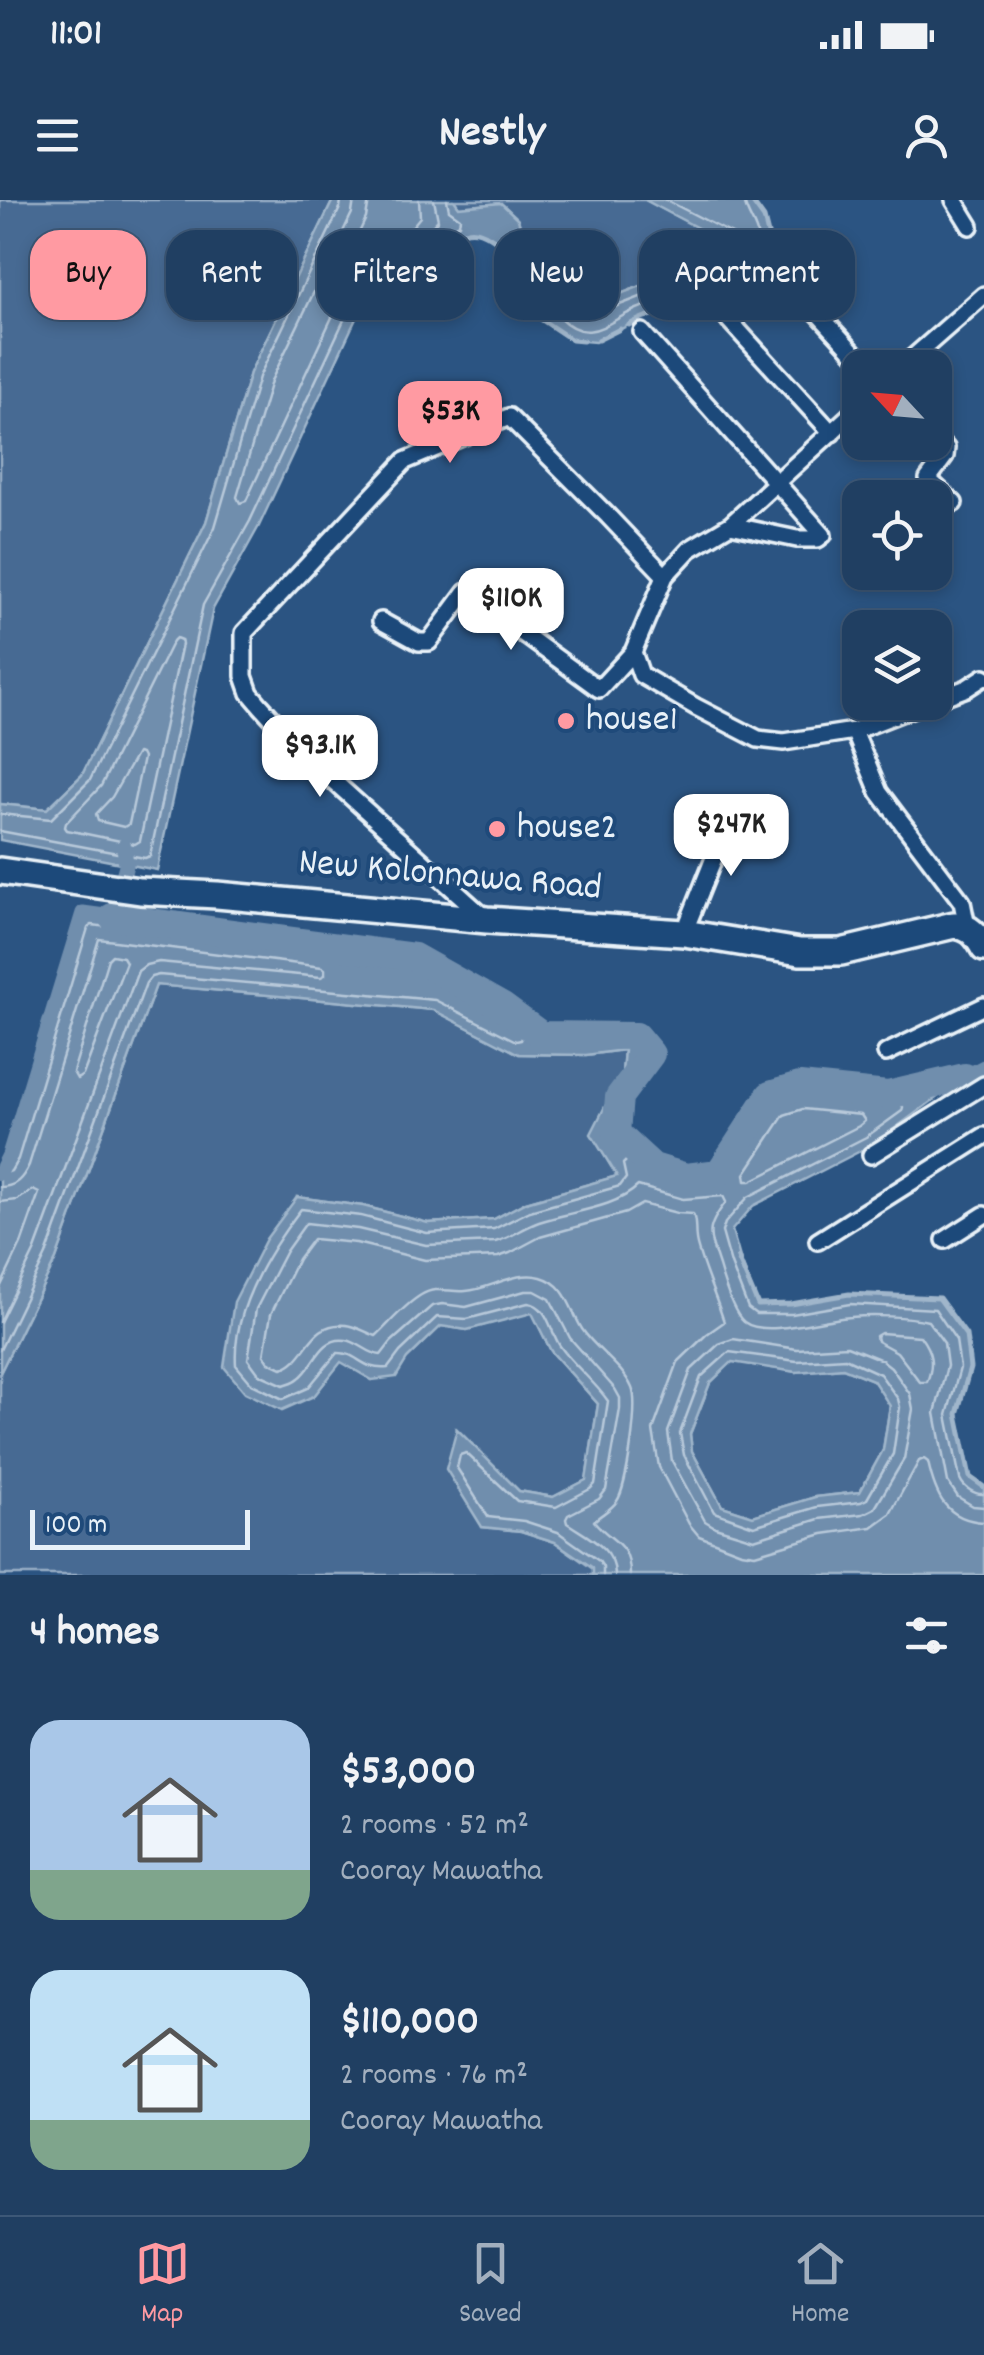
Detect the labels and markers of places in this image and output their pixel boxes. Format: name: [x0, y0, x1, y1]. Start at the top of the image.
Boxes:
pin: $53K: [391, 381, 509, 466]
pin: $110K: [441, 568, 581, 653]
place label: house1: [586, 694, 678, 749]
marker: house1: [555, 710, 577, 732]
pin: $93.1K: [239, 715, 401, 800]
pin: $247K: [661, 794, 801, 879]
place label: house2: [517, 802, 617, 857]
marker: house2: [486, 818, 508, 840]

